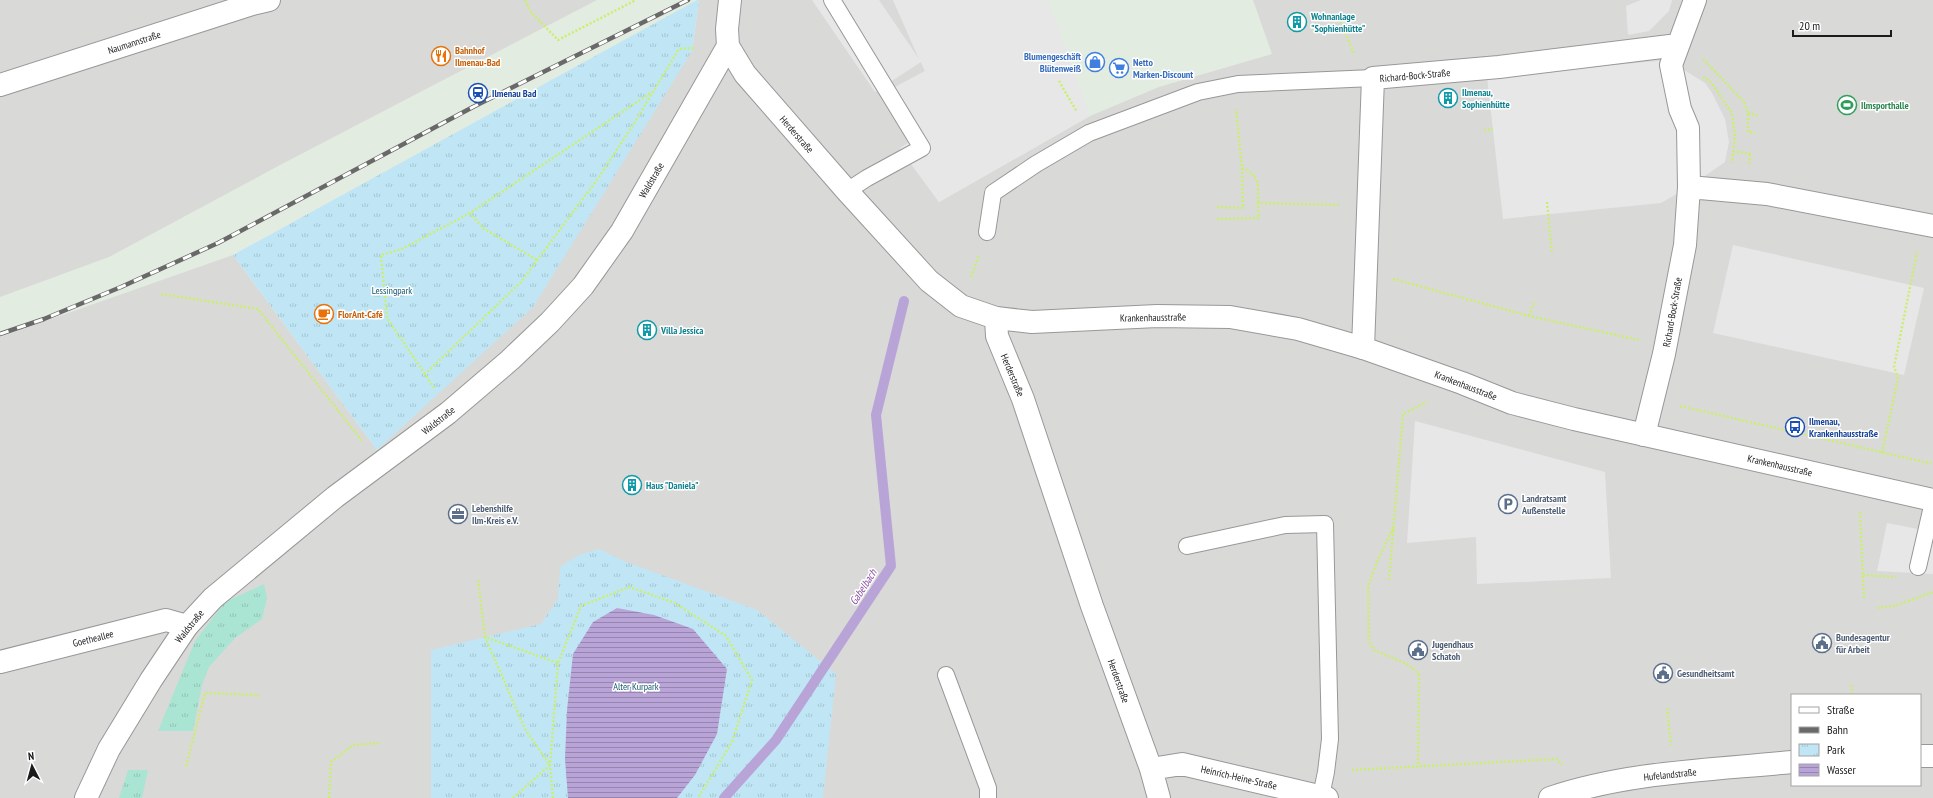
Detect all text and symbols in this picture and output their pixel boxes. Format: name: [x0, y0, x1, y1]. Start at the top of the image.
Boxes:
place label: Wohnanlage "Sophienhütte": [1310, 10, 1366, 35]
building icon: Wohnanlage "Sophienhütte": [1286, 11, 1308, 33]
scale bar: [1793, 12, 1891, 38]
text: 20 m: [1799, 18, 1820, 33]
street label: Naumannstraße: [106, 28, 162, 57]
place label: Bahnhof Ilmenau-Bad: [455, 44, 501, 69]
restaurant icon: Bahnhof Ilmenau-Bad: [430, 45, 452, 67]
place label: Blumengeschäft Blütenweiß: [1024, 50, 1082, 75]
shop icon: Blumengeschäft Blütenweiß: [1084, 51, 1106, 73]
place label: Netto Marken-Discount: [1133, 56, 1193, 81]
supermarket icon: Netto Marken-Discount: [1108, 57, 1130, 79]
street label: Richard-Bock-Straße: [1379, 66, 1451, 85]
station icon: Ilmenau Bad: [467, 82, 489, 104]
place label: Ilmenau, Sophienhütte: [1462, 86, 1510, 111]
place label: Ilmenau Bad: [492, 87, 537, 100]
building icon: Ilmenau, Sophienhütte: [1437, 87, 1459, 109]
sports icon: Ilmsporthalle: [1836, 94, 1858, 116]
place label: Ilmsporthalle: [1861, 99, 1909, 112]
street label: Herderstraße: [777, 113, 816, 156]
street label: Waldstraße: [636, 160, 667, 200]
street label: Richard-Bock-Straße: [1660, 276, 1685, 348]
park label: Lessingpark: [372, 284, 412, 297]
cafe icon: FlorAnt-Café: [313, 303, 335, 325]
place label: FlorAnt-Café: [338, 308, 383, 321]
street label: Krankenhausstraße: [1120, 310, 1186, 325]
building icon: Villa Jessica: [636, 319, 658, 341]
place label: Villa Jessica: [660, 324, 703, 337]
street label: Herderstraße: [998, 352, 1027, 399]
street label: Krankenhausstraße: [1433, 368, 1499, 403]
street label: Waldstraße: [419, 403, 458, 437]
place label: Ilmenau, Krankenhausstraße: [1809, 415, 1878, 440]
bus stop icon: Ilmenau, Krankenhausstraße: [1784, 416, 1806, 438]
street label: Krankenhausstraße: [1746, 452, 1814, 479]
building icon: Haus "Daniela": [621, 474, 643, 496]
place label: Haus "Daniela": [646, 479, 699, 492]
place label: Landratsamt Außenstelle: [1521, 492, 1567, 517]
parking icon: Landratsamt Außenstelle: [1497, 493, 1519, 515]
place label: Lebenshilfe Ilm-Kreis e.V.: [472, 502, 519, 527]
office icon: Lebenshilfe Ilm-Kreis e.V.: [447, 503, 469, 525]
water label: Gabelbach: [846, 566, 880, 607]
street label: Waldstraße: [172, 607, 207, 646]
street label: Goetheallee: [71, 627, 115, 650]
place label: Bundesagentur für Arbeit: [1836, 631, 1890, 656]
public building icon: Bundesagentur für Arbeit: [1811, 632, 1833, 654]
place label: Jugendhaus Schatoh: [1431, 638, 1474, 663]
public building icon: Jugendhaus Schatoh: [1407, 639, 1429, 661]
street label: Herderstraße: [1105, 658, 1132, 705]
public building icon: Gesundheitsamt: [1652, 662, 1674, 684]
place label: Gesundheitsamt: [1677, 667, 1734, 680]
park label: Alter Kurpark: [613, 680, 659, 693]
legend: [1791, 694, 1921, 786]
text: Straße: [1827, 702, 1854, 717]
text: Bahn: [1827, 722, 1848, 737]
text: Park: [1827, 742, 1845, 757]
north arrow: [12, 746, 52, 786]
text: N: [27, 749, 35, 763]
street label: Heinrich-Heine-Straße: [1200, 762, 1278, 793]
text: Wasser: [1827, 762, 1857, 777]
street label: Hufelandstraße: [1643, 765, 1697, 784]

